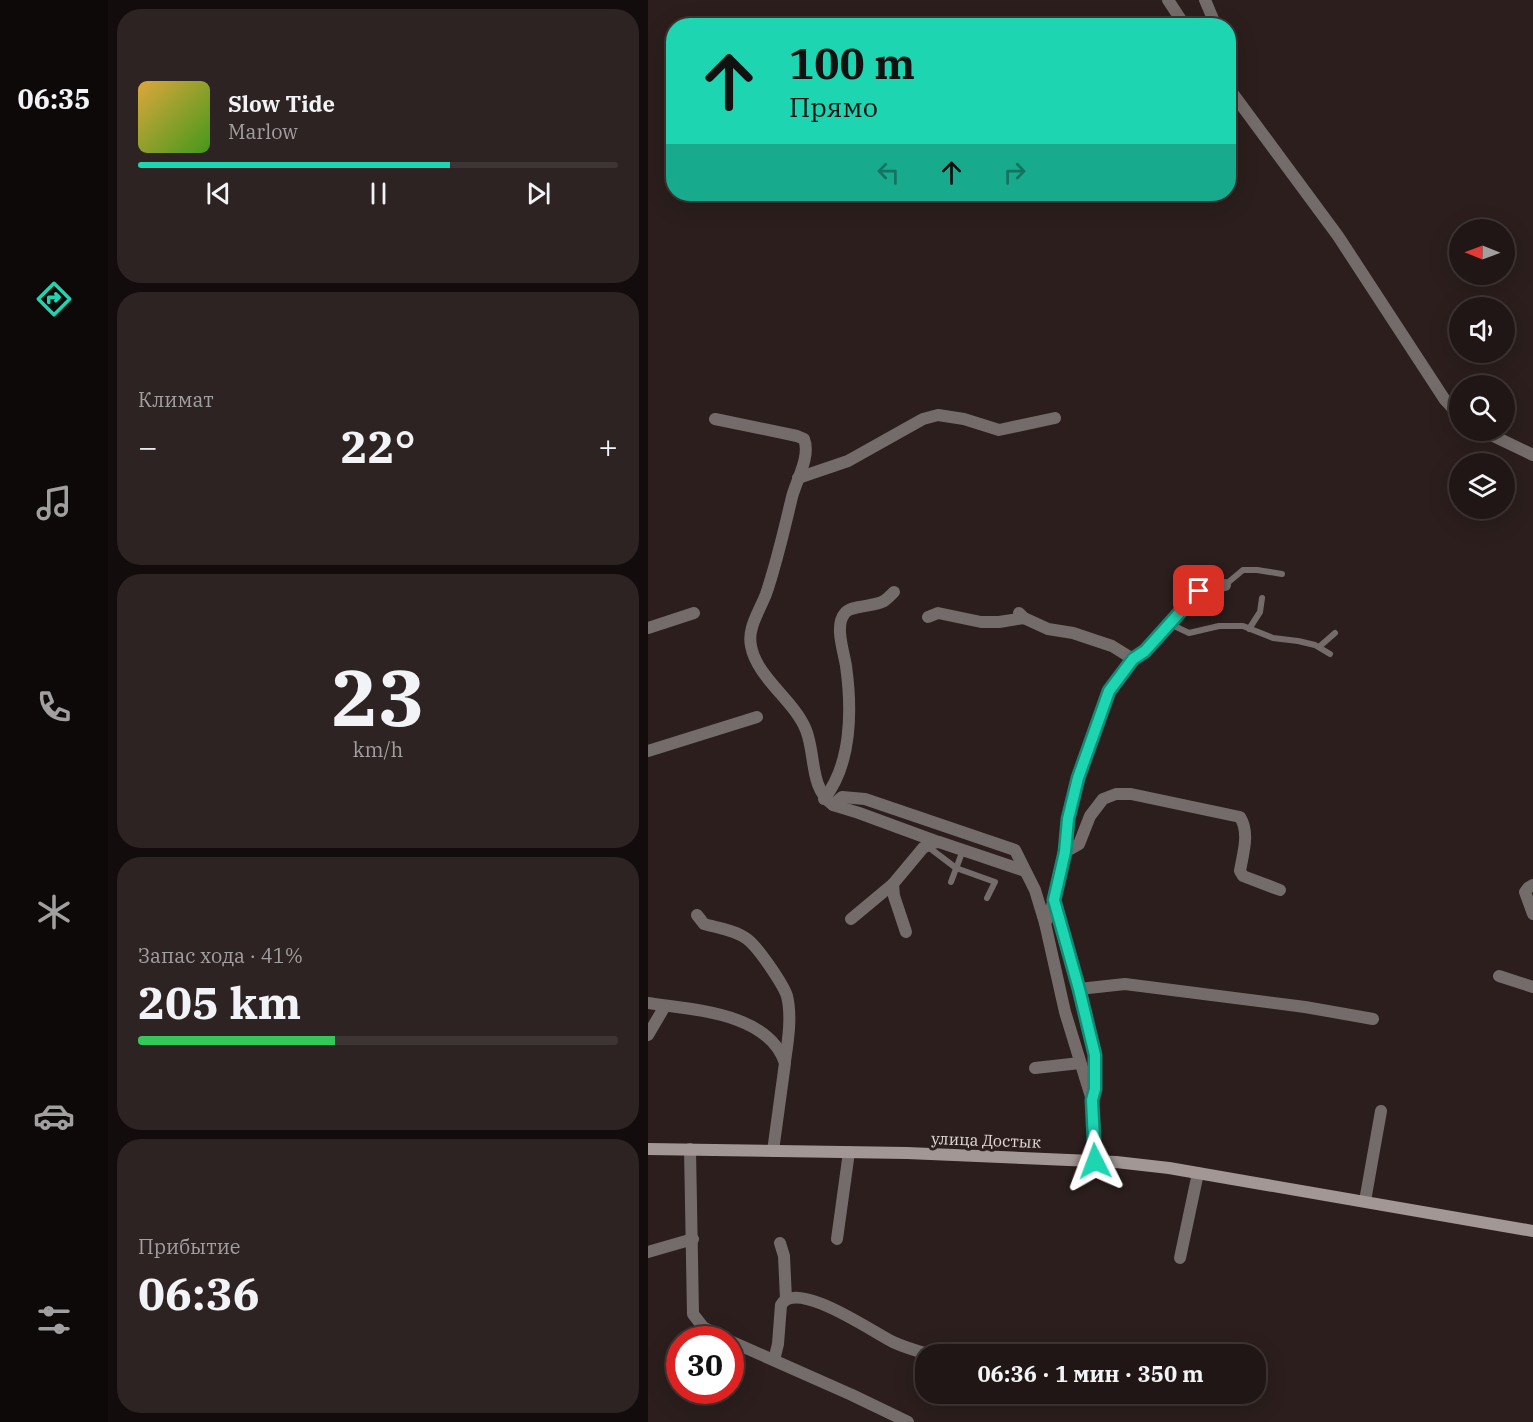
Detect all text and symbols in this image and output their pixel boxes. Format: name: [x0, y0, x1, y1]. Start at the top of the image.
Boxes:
text: 100 m: [789, 36, 915, 91]
icon: ahead: [690, 42, 768, 120]
text: 06:35: [18, 81, 90, 116]
text: Slow Tide: [228, 89, 335, 118]
text: Прямо: [789, 89, 878, 124]
text: Marlow: [228, 118, 298, 145]
icon: left: [872, 156, 905, 189]
icon: ahead: [935, 156, 968, 189]
icon: right: [998, 156, 1031, 189]
icon: previous: [202, 177, 235, 210]
icon: pause: [362, 177, 395, 210]
icon: next: [522, 177, 555, 210]
north arrow: [1449, 219, 1515, 285]
map controls: [1449, 219, 1515, 519]
icon: directions: [33, 278, 75, 320]
button: sound: [1449, 297, 1515, 363]
button: search: [1449, 375, 1515, 441]
text: Климат: [138, 386, 214, 413]
text: 22°: [340, 417, 416, 475]
text: −: [138, 425, 158, 468]
text: +: [598, 425, 618, 468]
button: layers: [1449, 453, 1515, 519]
icon: music: [33, 482, 75, 524]
pin: [1173, 565, 1224, 616]
icon: arrive: [1182, 574, 1215, 607]
text: 23: [331, 646, 425, 747]
icon: phone: [33, 686, 75, 728]
text: km/h: [353, 736, 403, 763]
icon: climate: [33, 891, 75, 933]
text: Запас хода · 41%: [138, 942, 303, 969]
text: 205 km: [138, 973, 301, 1031]
icon: car: [33, 1095, 75, 1137]
street label: улица Достык: [931, 1128, 1042, 1152]
position arrow: [1063, 1129, 1127, 1193]
text: Прибытие: [138, 1233, 241, 1260]
text: 06:36: [138, 1264, 260, 1322]
icon: filters: [33, 1299, 75, 1341]
speed limit sign: 30: [666, 1326, 744, 1404]
text: 06:36 · 1 мин · 350 m: [977, 1359, 1204, 1388]

